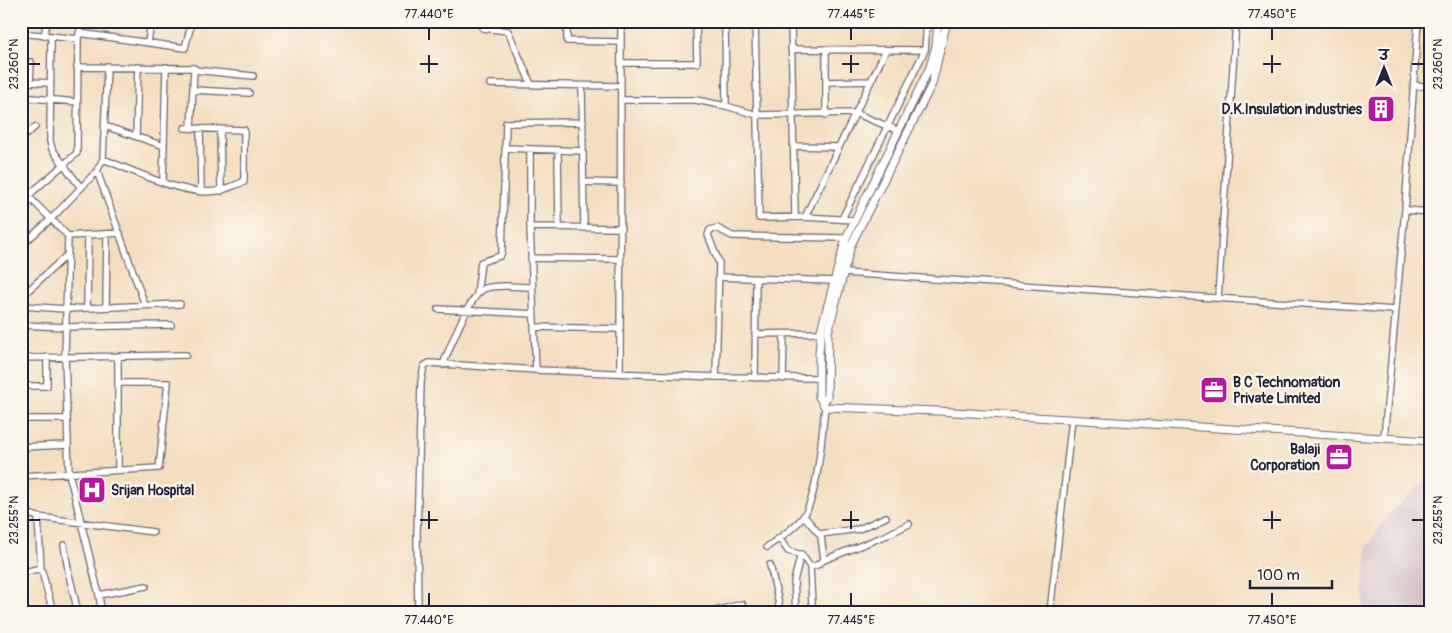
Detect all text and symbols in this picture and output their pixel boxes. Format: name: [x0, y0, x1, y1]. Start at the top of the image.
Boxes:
text: 77.440°E: [405, 7, 453, 22]
text: 77.445°E: [827, 7, 875, 22]
text: 77.450°E: [1248, 7, 1296, 22]
text: 23.260°N: [7, 39, 22, 89]
text: 23.260°N: [1431, 39, 1446, 89]
north arrow: [1360, 42, 1410, 92]
text: उ: [1377, 47, 1390, 64]
building icon: D.K.Insulation industries: [1366, 94, 1396, 124]
place label: D.K.Insulation industries: [1221, 101, 1363, 118]
place label: B C Technomation Private Limited: [1233, 374, 1340, 407]
office icon: B C Technomation Private Limited: [1199, 375, 1229, 405]
place label: Balaji Corporation: [1250, 441, 1320, 474]
office icon: Balaji Corporation: [1324, 442, 1354, 472]
hospital icon: Srijan Hospital: [77, 475, 107, 505]
place label: Srijan Hospital: [111, 482, 194, 499]
text: 23.255°N: [7, 496, 22, 544]
text: 23.255°N: [1431, 496, 1446, 544]
scale bar: [1250, 558, 1332, 590]
text: 100 m: [1257, 566, 1300, 585]
text: 77.440°E: [405, 613, 453, 628]
text: 77.445°E: [827, 613, 875, 628]
text: 77.450°E: [1248, 613, 1296, 628]

